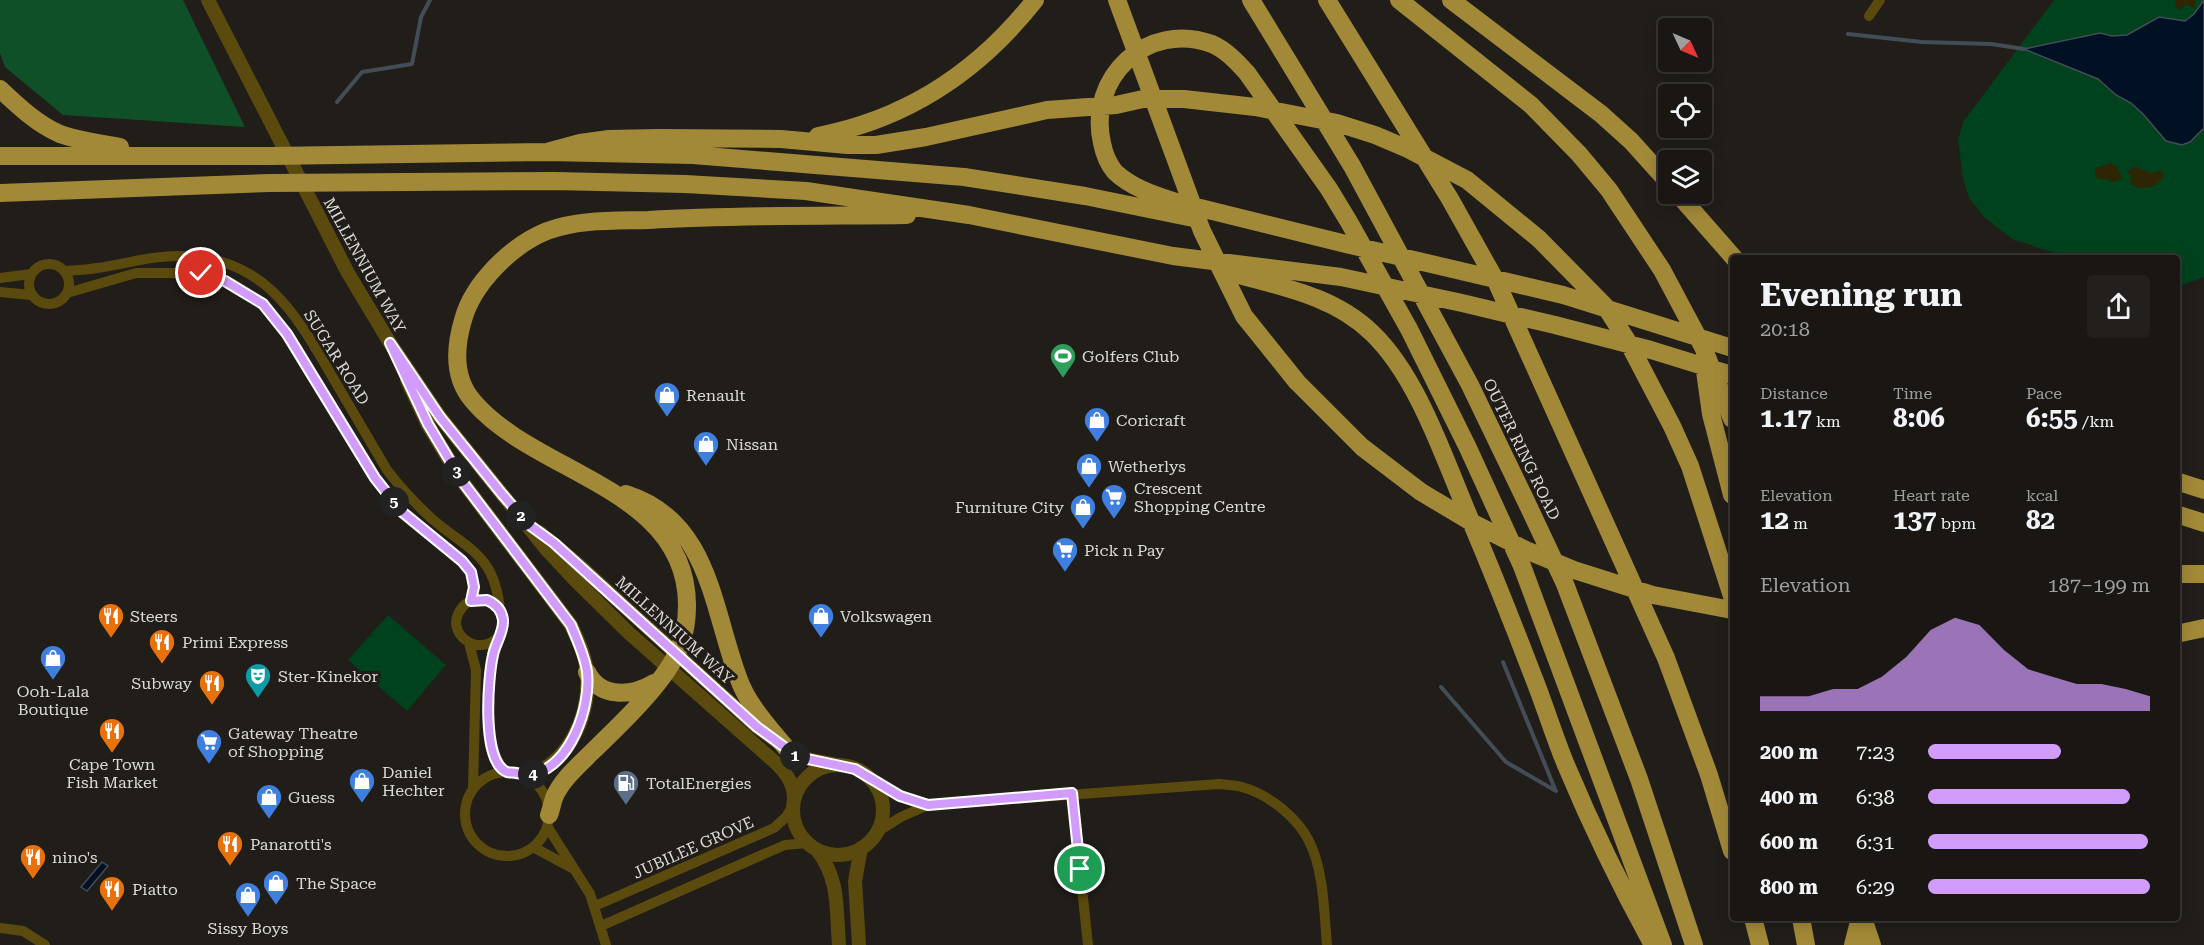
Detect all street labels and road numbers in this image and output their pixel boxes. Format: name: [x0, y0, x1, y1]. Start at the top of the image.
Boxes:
street label: MILLENNIUM WAY: [319, 194, 410, 336]
street label: SUGAR ROAD: [300, 306, 373, 408]
street label: OUTER RING ROAD: [1479, 375, 1564, 523]
street label: MILLENNIUM WAY: [612, 572, 738, 688]
street label: JUBILEE GROVE: [630, 812, 757, 883]

